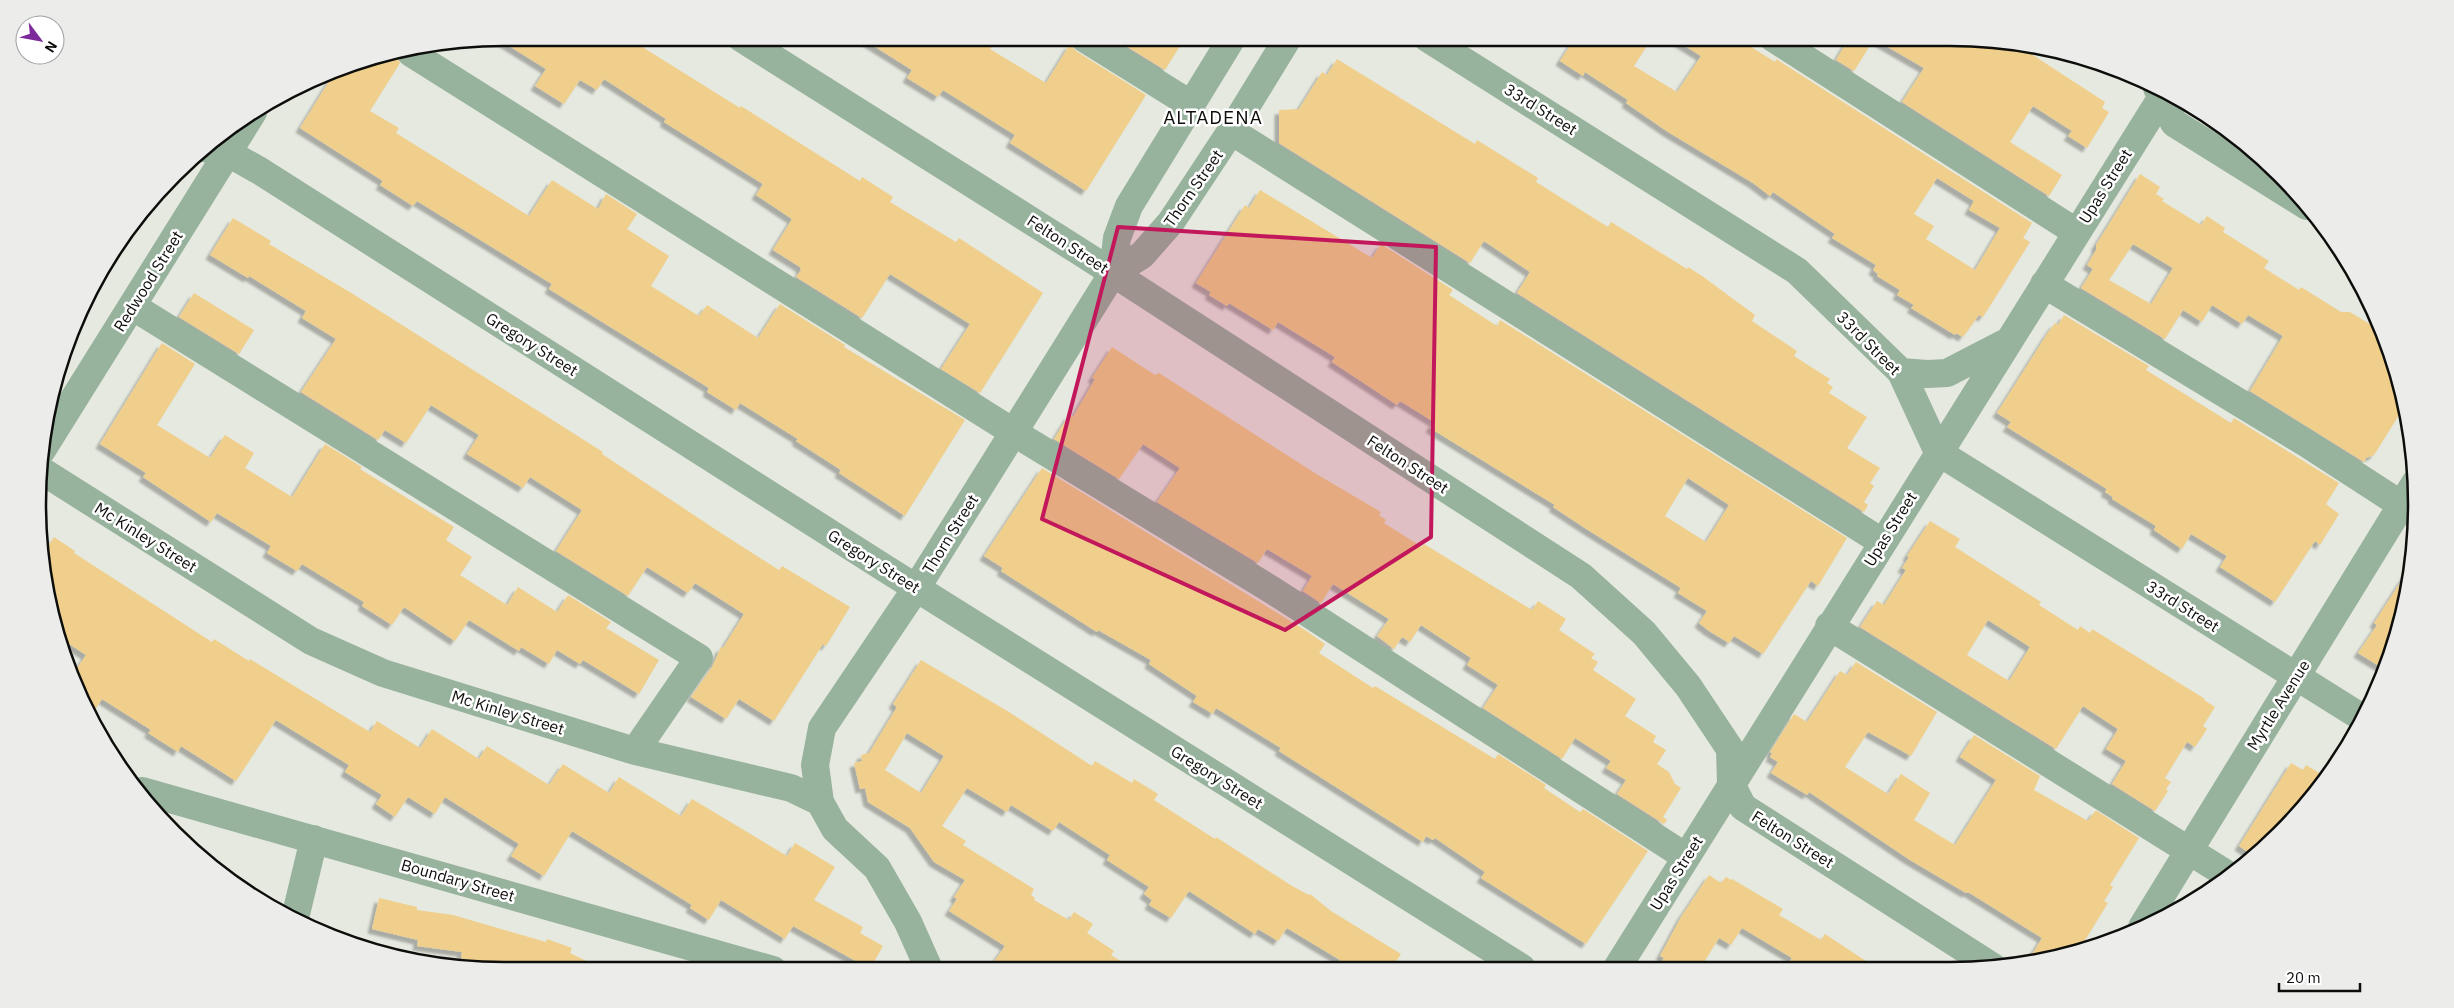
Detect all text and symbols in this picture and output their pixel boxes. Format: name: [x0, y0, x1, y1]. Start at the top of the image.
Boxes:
north arrow: [15, 15, 65, 65]
text: N: [41, 38, 61, 56]
street label: 33rd Street: [1501, 79, 1581, 139]
district label: ALTADENA: [1163, 105, 1263, 129]
street label: Thorn Street: [1159, 145, 1227, 231]
street label: Upas Street: [2074, 145, 2136, 227]
street label: Felton Street: [1024, 210, 1112, 278]
street label: Redwood Street: [109, 227, 187, 335]
street label: 33rd Street: [1833, 307, 1905, 379]
street label: Gregory Street: [482, 308, 582, 380]
street label: Felton Street: [1364, 430, 1452, 498]
street label: Upas Street: [1859, 488, 1921, 570]
street label: Thorn Street: [918, 491, 982, 577]
street label: Mc Kinley Street: [91, 498, 201, 576]
street label: Gregory Street: [824, 525, 924, 597]
street label: 33rd Street: [2143, 576, 2223, 636]
street label: Myrtle Avenue: [2242, 656, 2314, 754]
street label: Mc Kinley Street: [449, 685, 567, 739]
street label: Gregory Street: [1167, 741, 1267, 813]
street label: Felton Street: [1748, 806, 1838, 872]
street label: Upas Street: [1645, 832, 1707, 914]
street label: Boundary Street: [399, 854, 517, 906]
scale bar: [2279, 960, 2360, 992]
text: 20 m: [2286, 968, 2321, 987]

